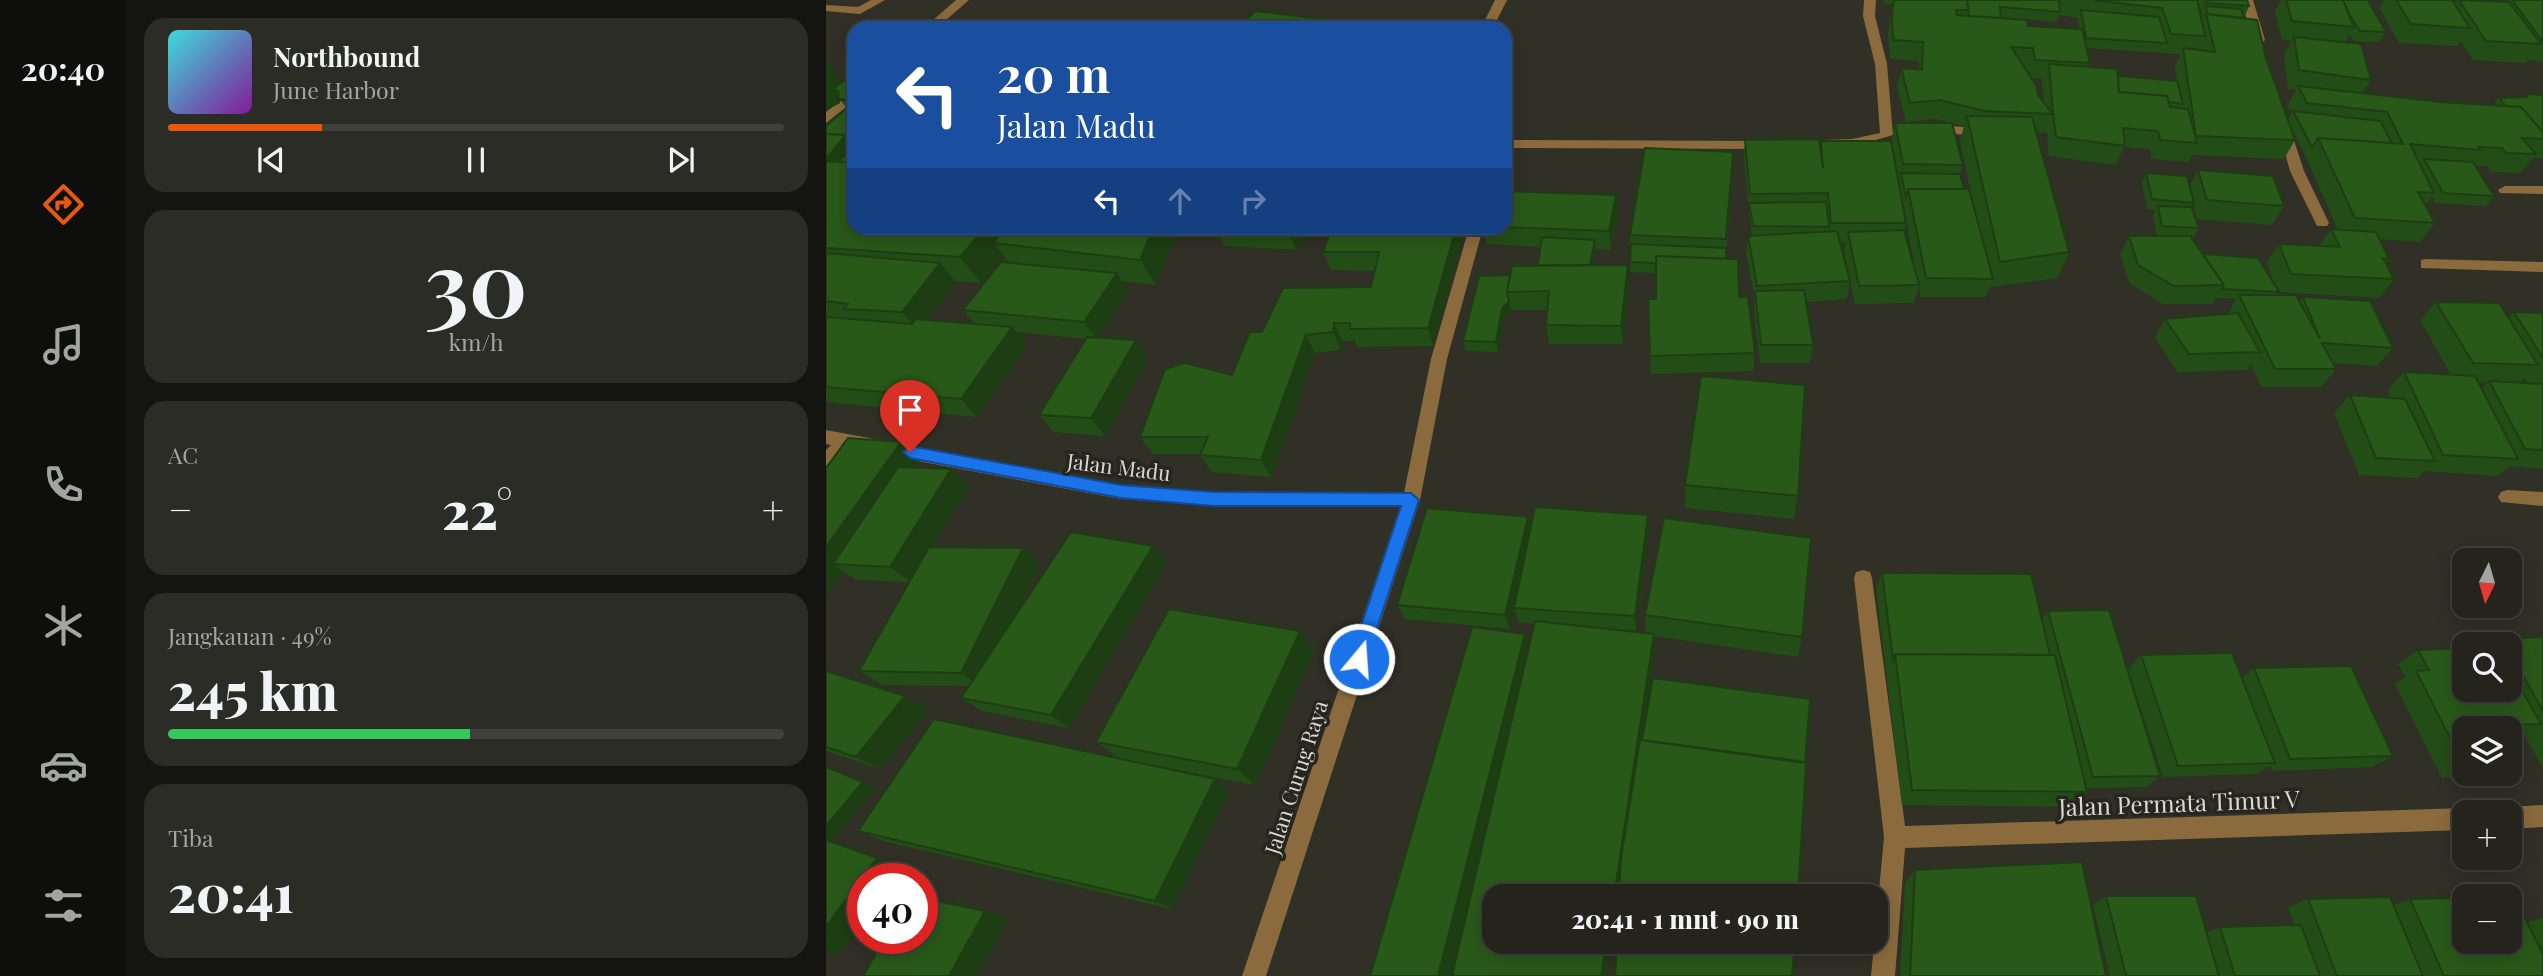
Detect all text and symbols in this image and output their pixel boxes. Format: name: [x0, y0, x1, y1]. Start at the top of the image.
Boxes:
text: Northbound: [273, 39, 420, 74]
text: 20 m: [997, 40, 1110, 105]
text: 20:40: [21, 46, 105, 89]
icon: left: [882, 49, 973, 140]
text: June Harbor: [273, 74, 399, 105]
text: Jalan Madu: [997, 103, 1156, 146]
icon: previous: [252, 141, 290, 179]
icon: pause: [457, 141, 495, 179]
icon: next: [662, 141, 700, 179]
icon: directions: [39, 180, 88, 229]
icon: left: [1088, 182, 1126, 220]
icon: ahead: [1161, 182, 1199, 220]
icon: right: [1234, 182, 1272, 220]
text: 30: [424, 220, 528, 341]
icon: music: [39, 320, 88, 369]
text: km/h: [448, 326, 504, 357]
pin: [880, 380, 940, 452]
icon: arrive: [891, 391, 929, 429]
text: AC: [168, 439, 198, 470]
street label: Jalan Madu: [1065, 446, 1172, 486]
icon: phone: [39, 460, 88, 509]
text: 22°: [442, 474, 512, 543]
text: −: [168, 483, 193, 534]
text: +: [762, 483, 784, 534]
north arrow: [2452, 548, 2522, 618]
map controls: [2452, 548, 2522, 954]
icon: climate: [39, 601, 88, 650]
text: Jangkauan · 49%: [168, 620, 332, 651]
position arrow: [1322, 622, 1396, 696]
button: search: [2452, 632, 2522, 702]
text: 245 km: [168, 655, 338, 724]
street label: Jalan Curug Raya: [1257, 696, 1333, 859]
button: layers: [2452, 716, 2522, 786]
icon: car: [39, 741, 88, 790]
street label: Jalan Permata Timur V: [2057, 782, 2301, 822]
button: +: [2452, 800, 2522, 870]
text: Tiba: [168, 822, 213, 853]
text: 20:41: [168, 857, 294, 926]
speed limit sign: 40: [847, 863, 938, 954]
icon: filters: [39, 881, 88, 930]
button: −: [2452, 884, 2522, 954]
text: 20:41 · 1 mnt · 90 m: [1571, 901, 1799, 936]

